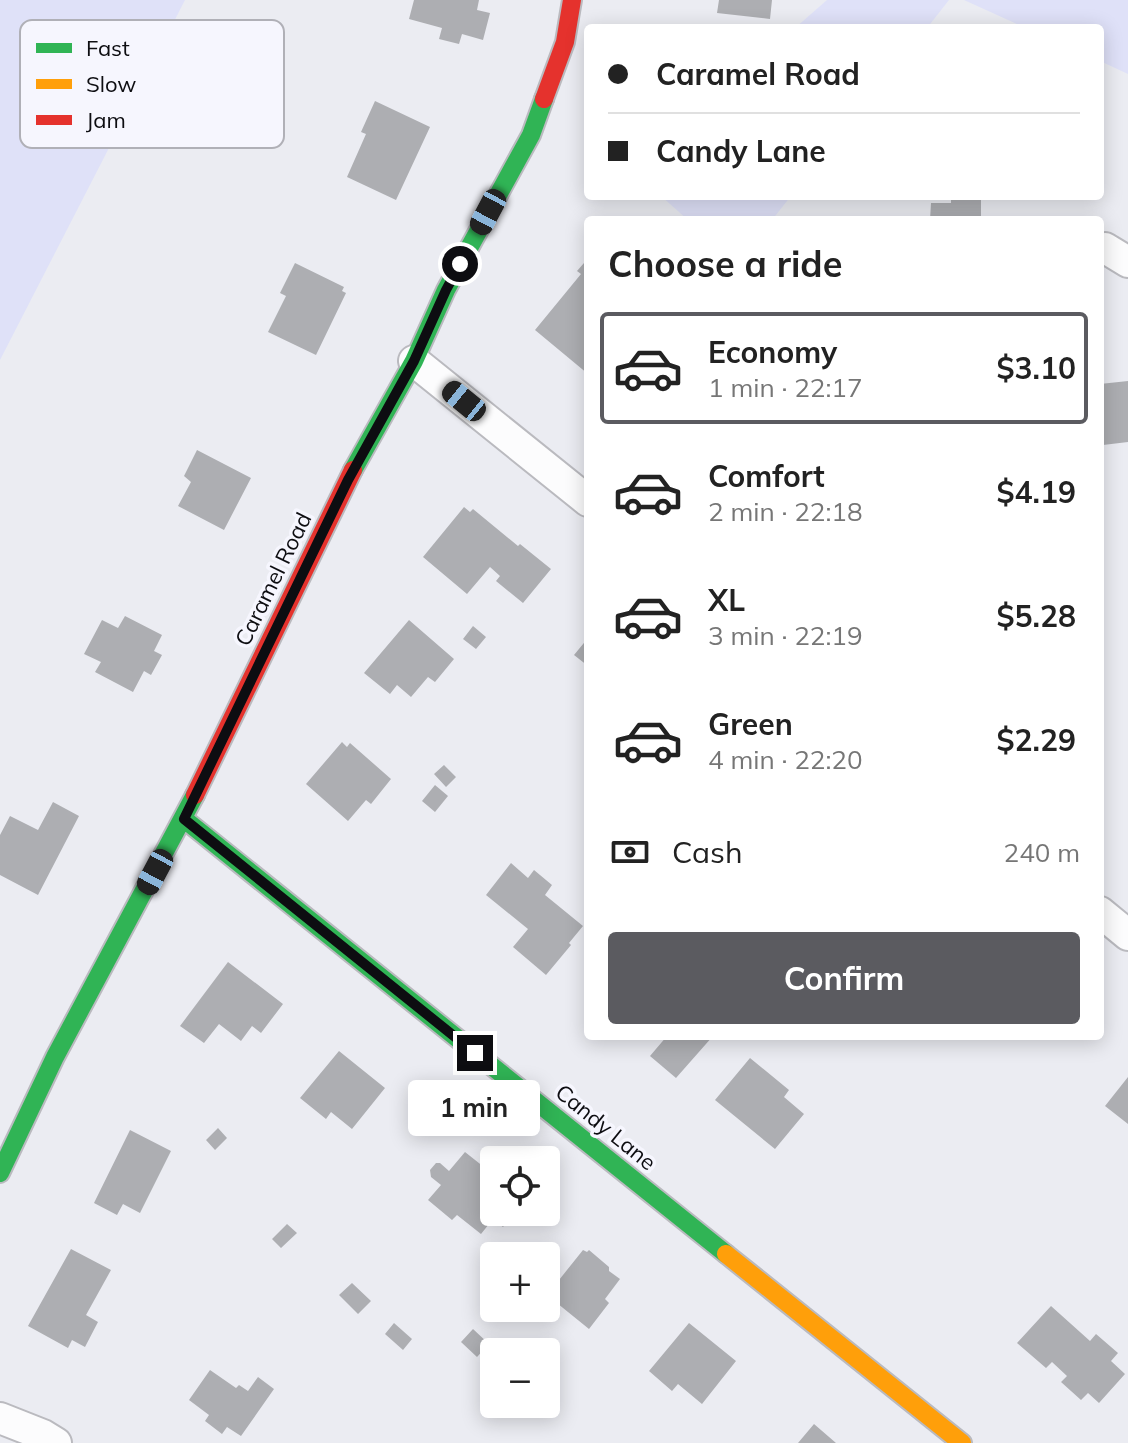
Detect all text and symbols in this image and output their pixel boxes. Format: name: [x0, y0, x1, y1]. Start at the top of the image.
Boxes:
legend: [20, 20, 284, 148]
text: Fast: [86, 34, 130, 62]
text: Caramel Road: [656, 55, 860, 93]
text: Slow: [86, 70, 136, 98]
text: Jam: [86, 106, 126, 134]
text: Candy Lane: [656, 132, 826, 170]
car: [466, 185, 510, 239]
text: Choose a ride: [608, 241, 842, 286]
route start: [442, 246, 478, 282]
icon: car: [612, 332, 684, 404]
text: Economy: [708, 333, 837, 371]
text: $3.10: [997, 349, 1076, 387]
text: 1 min · 22:17: [708, 371, 863, 404]
car: [438, 377, 490, 425]
icon: car: [612, 456, 684, 528]
text: Comfort: [708, 457, 825, 495]
text: $4.19: [997, 473, 1076, 511]
text: 2 min · 22:18: [708, 495, 863, 528]
street label: Caramel Road: [229, 508, 317, 650]
icon: car: [612, 580, 684, 652]
text: XL: [708, 581, 745, 619]
text: $5.28: [997, 597, 1076, 635]
text: 3 min · 22:19: [708, 619, 863, 652]
icon: car: [612, 704, 684, 776]
text: Green: [708, 705, 793, 743]
text: $2.29: [997, 721, 1076, 759]
text: 4 min · 22:20: [708, 743, 863, 776]
icon: cash: [608, 830, 652, 874]
text: Cash: [672, 833, 743, 871]
text: 240 m: [1004, 836, 1080, 869]
car: [133, 845, 177, 899]
button: Confirm: [608, 932, 1080, 1024]
route end: [457, 1035, 493, 1071]
street label: Candy Lane: [550, 1078, 662, 1176]
callout: 1 min: [409, 1081, 541, 1137]
text: 1 min: [440, 1091, 508, 1124]
map controls: [480, 1146, 560, 1418]
button: locate: [480, 1146, 560, 1226]
button: +: [480, 1242, 560, 1322]
button: −: [480, 1338, 560, 1418]

